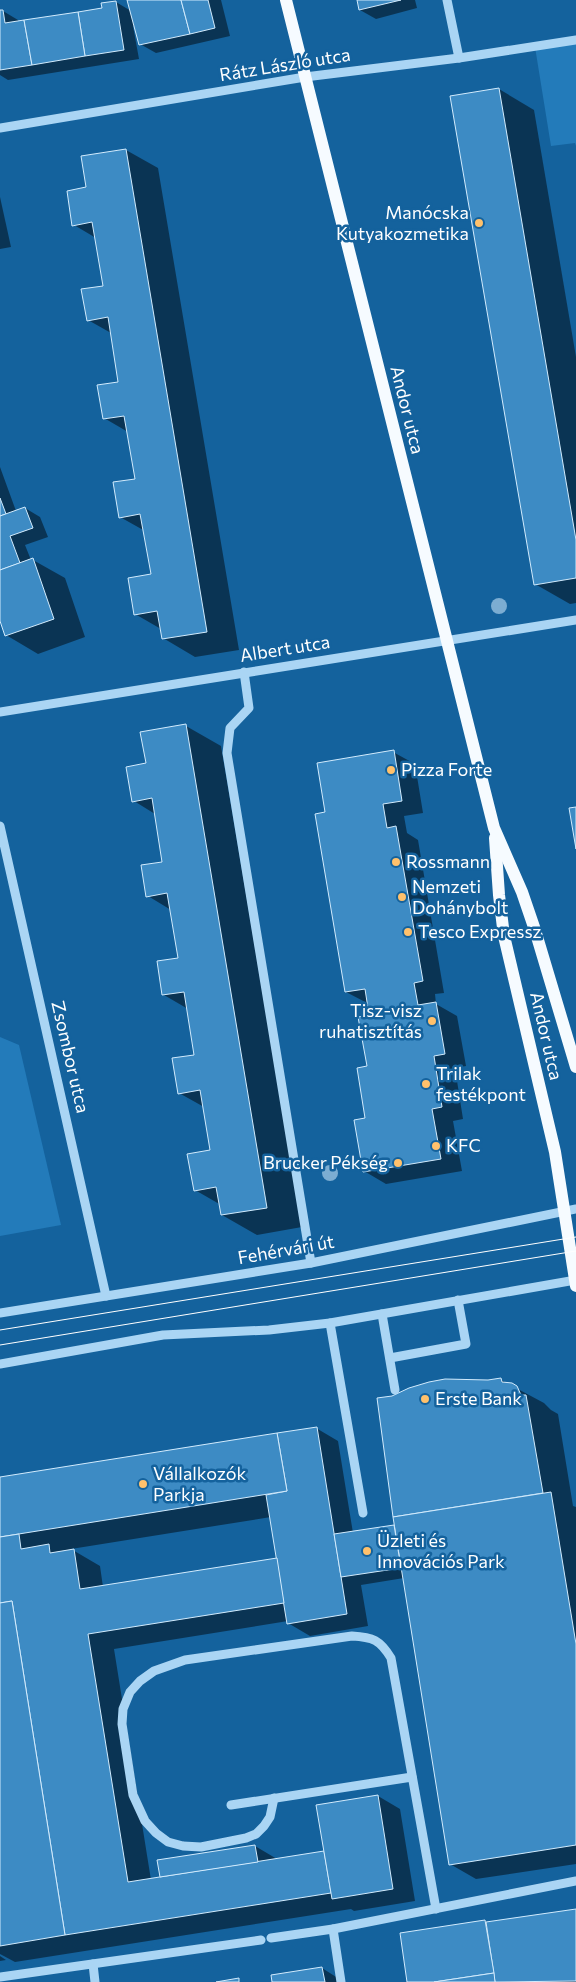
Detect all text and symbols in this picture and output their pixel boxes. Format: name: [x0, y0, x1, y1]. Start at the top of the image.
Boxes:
street label: Rátz László utca: [218, 43, 352, 85]
place label: Manócska Kutyakozmetika: [336, 201, 469, 244]
marker: Manócska Kutyakozmetika: [473, 217, 485, 229]
street label: Andor utca: [386, 363, 430, 456]
street label: Albert utca: [238, 630, 331, 666]
place label: Pizza Forte: [401, 758, 492, 780]
marker: Pizza Forte: [385, 764, 397, 776]
place label: Rossmann: [406, 850, 490, 872]
marker: Rossmann: [390, 856, 402, 868]
place label: Nemzeti Dohánybolt: [412, 875, 508, 918]
marker: Nemzeti Dohánybolt: [396, 891, 408, 903]
place label: Tesco Expressz: [418, 920, 542, 942]
marker: Tesco Expressz: [402, 926, 414, 938]
street label: Andor utca: [526, 989, 568, 1082]
street label: Zsombor utca: [47, 999, 95, 1115]
place label: Tisz-visz ruhatisztítás: [319, 999, 422, 1042]
marker: Tisz-visz ruhatisztítás: [426, 1015, 438, 1027]
place label: Trilak festékpont: [436, 1062, 526, 1105]
marker: Trilak festékpont: [420, 1078, 432, 1090]
place label: KFC: [446, 1134, 481, 1156]
marker: KFC: [430, 1140, 442, 1152]
place label: Brucker Pékség: [263, 1151, 388, 1173]
marker: Brucker Pékség: [392, 1157, 404, 1169]
street label: Fehérvári út: [236, 1230, 336, 1268]
place label: Erste Bank: [435, 1387, 522, 1409]
marker: Erste Bank: [419, 1393, 431, 1405]
place label: Vállalkozók Parkja: [153, 1462, 247, 1505]
marker: Vállalkozók Parkja: [137, 1478, 149, 1490]
place label: Üzleti és Innovációs Park: [377, 1529, 505, 1572]
marker: Üzleti és Innovációs Park: [361, 1545, 373, 1557]

